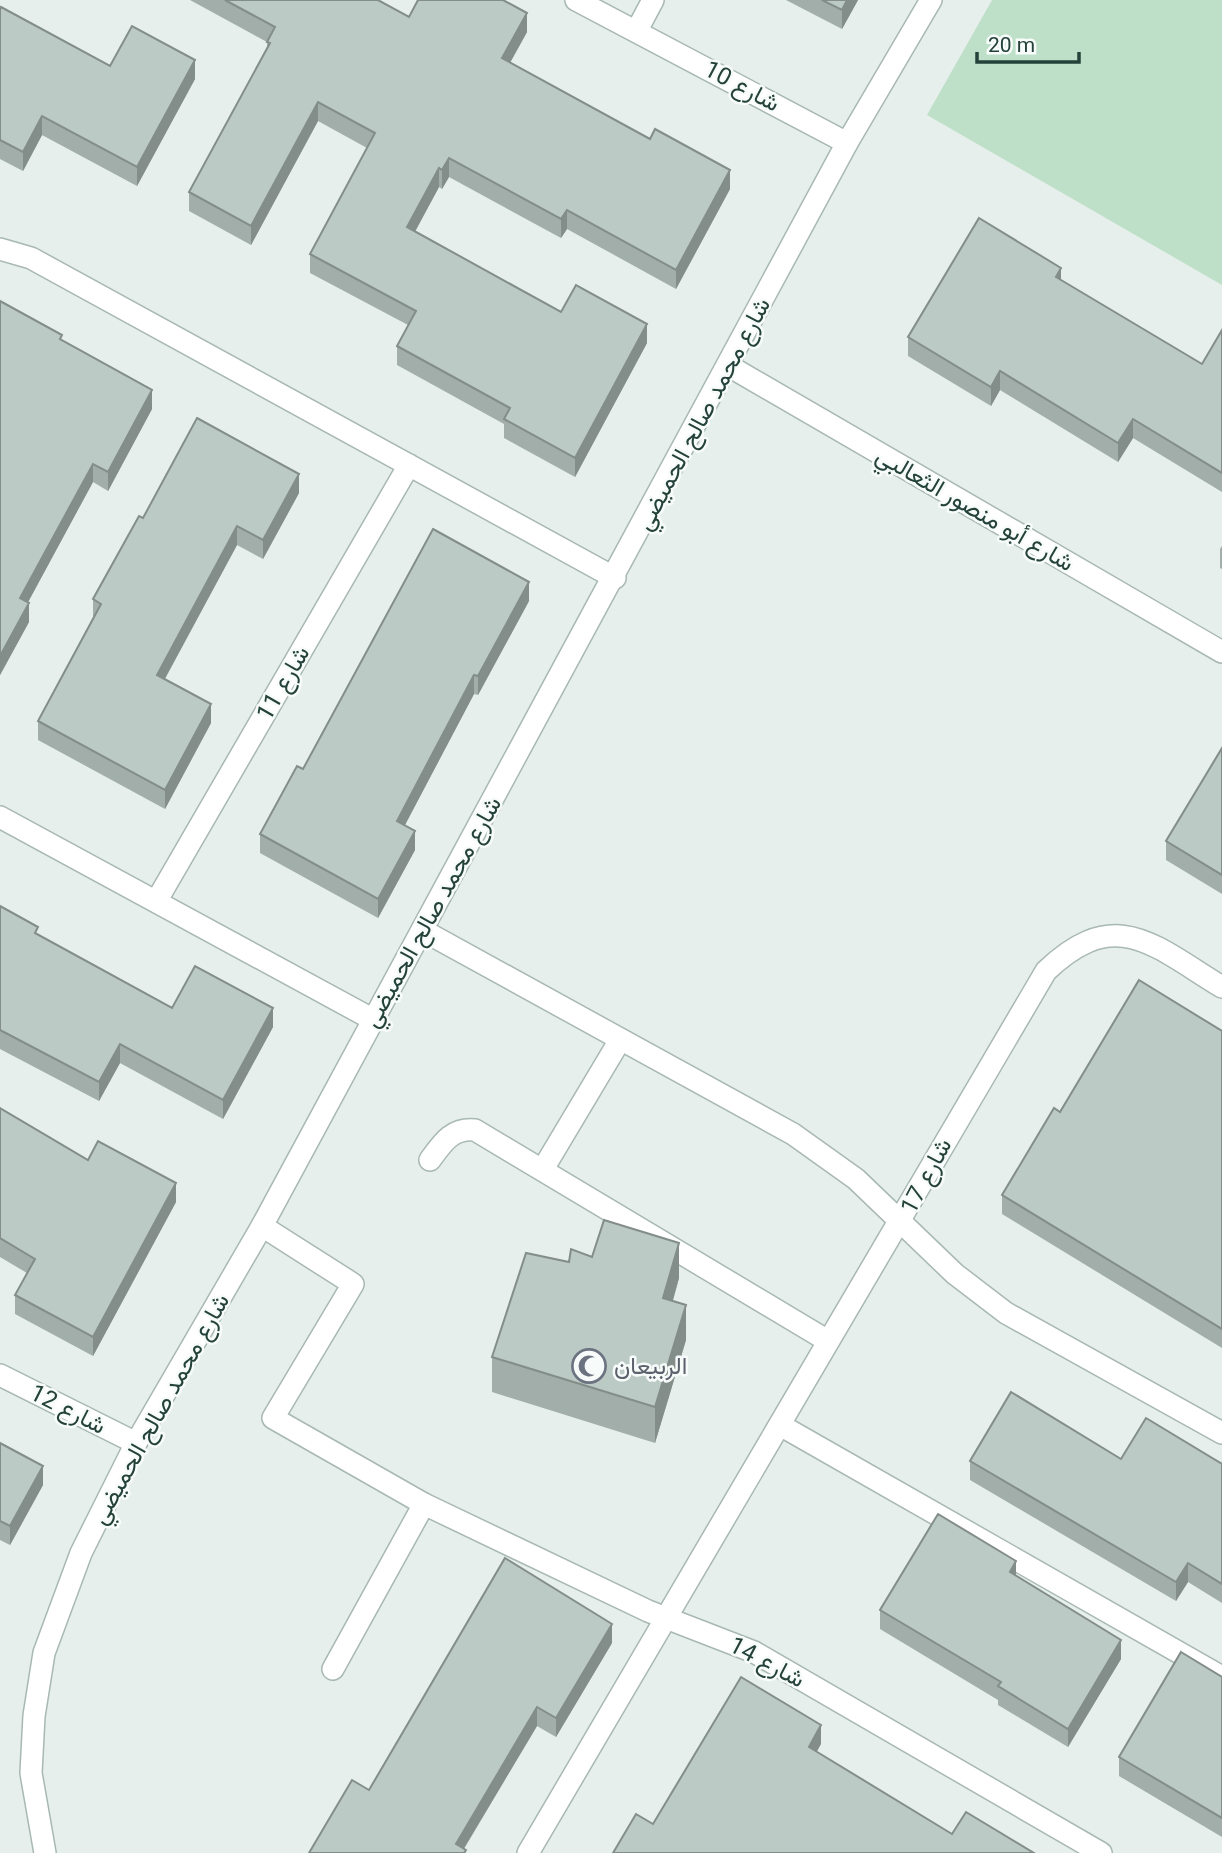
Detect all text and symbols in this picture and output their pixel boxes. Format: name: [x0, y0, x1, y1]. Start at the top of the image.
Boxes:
scale bar: [977, 21, 1078, 65]
text: 20 m: [988, 33, 1035, 57]
street label: شارع 10: [699, 55, 784, 119]
street label: شارع محمد صالح الحميضي: [630, 293, 781, 537]
street label: شارع أبو منصور الثعالبي: [869, 441, 1079, 581]
street label: شارع 11: [251, 641, 317, 726]
street label: شارع محمد صالح الحميضي: [357, 792, 511, 1035]
street label: شارع 17: [895, 1134, 959, 1219]
street label: شارع محمد صالح الحميضي: [85, 1289, 239, 1532]
mosque icon: الربيعان: [570, 1347, 608, 1385]
place label: الربيعان: [614, 1352, 687, 1381]
street label: شارع 12: [25, 1378, 111, 1442]
street label: شارع 14: [724, 1631, 809, 1695]

